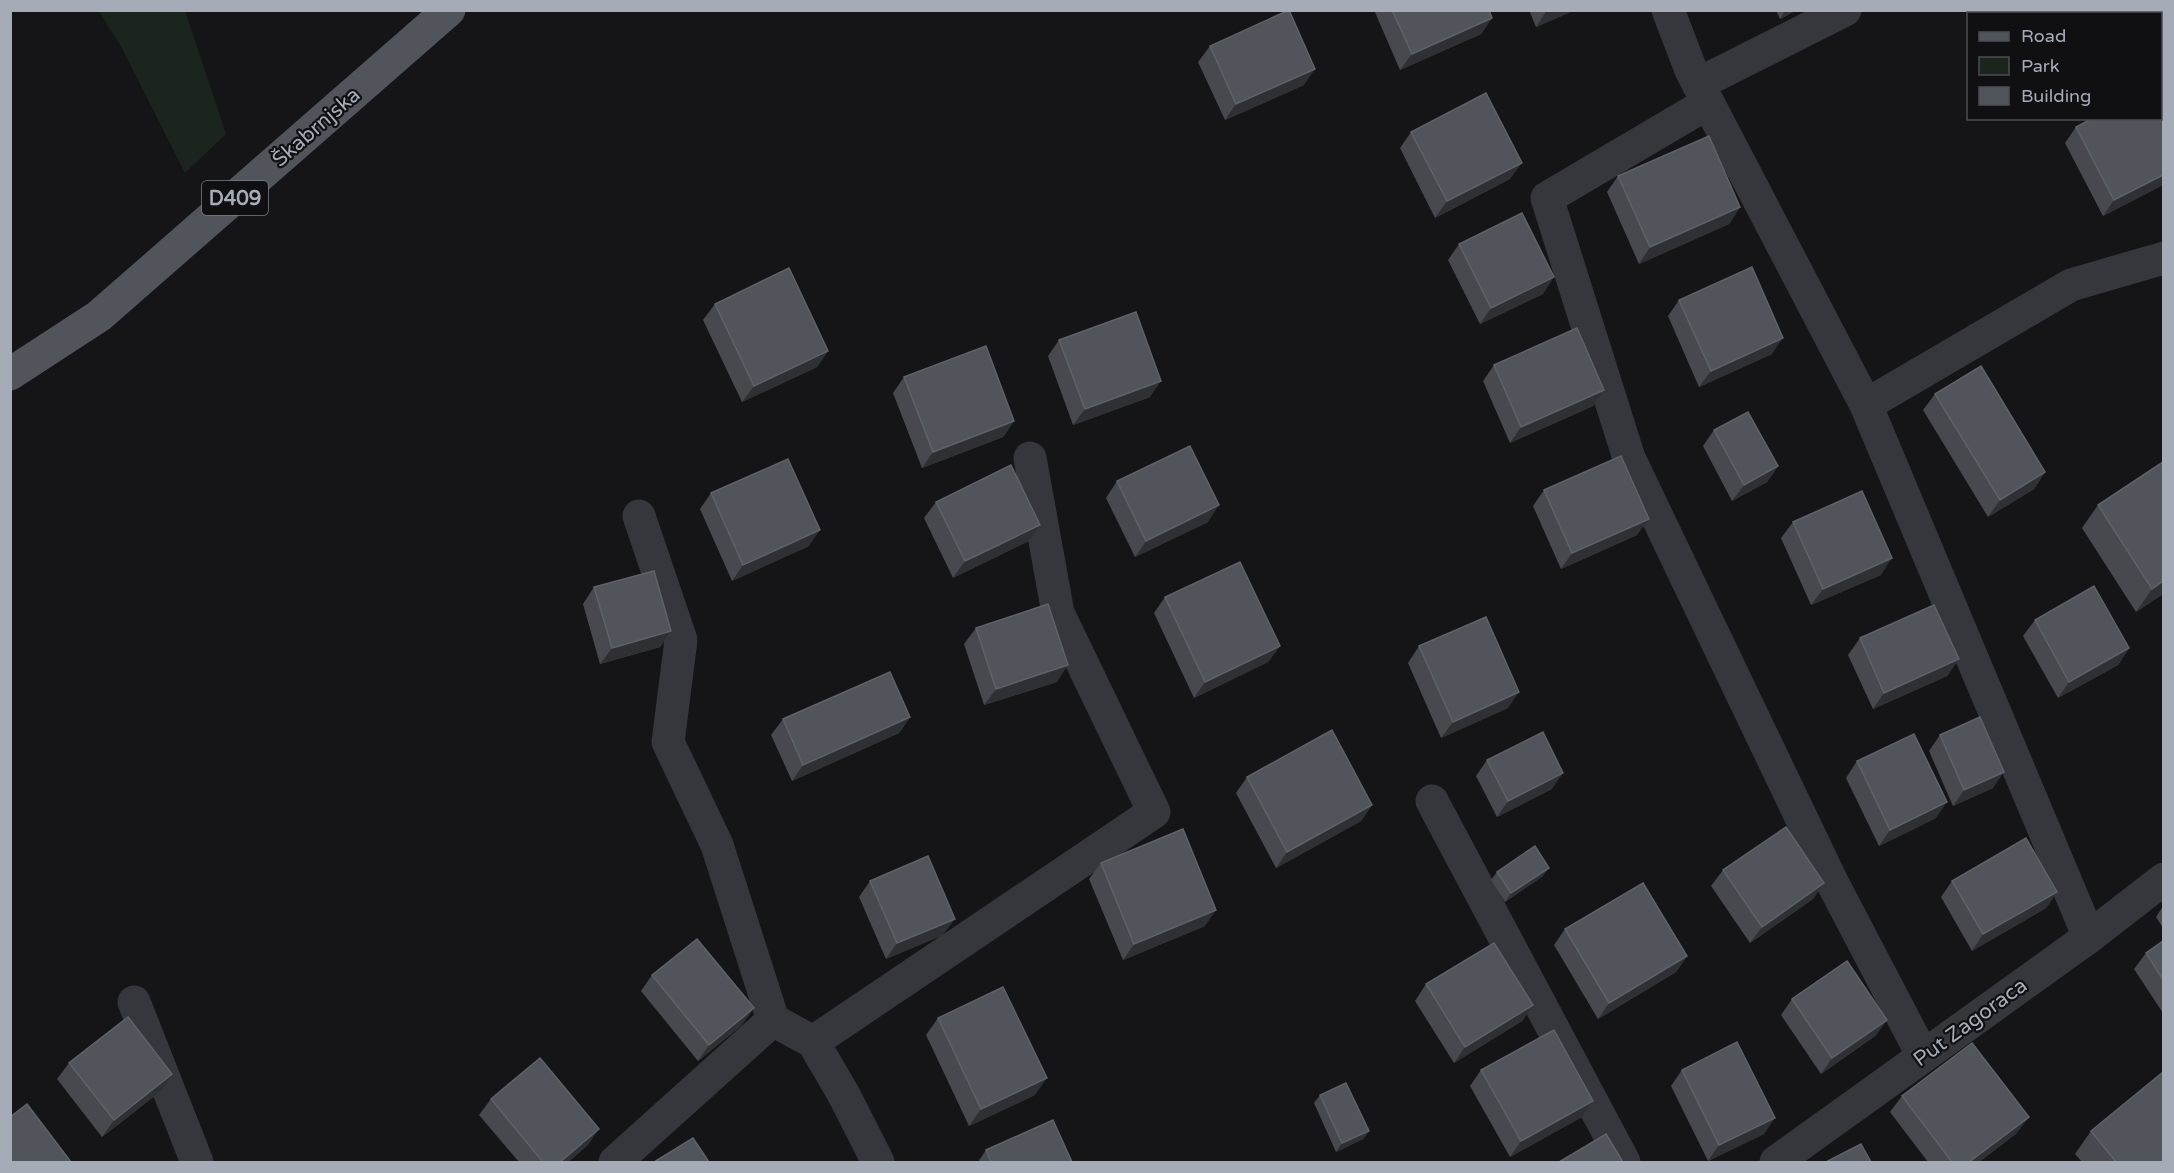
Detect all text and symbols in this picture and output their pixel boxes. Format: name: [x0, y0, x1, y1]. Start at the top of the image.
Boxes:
legend: [1967, 12, 2162, 120]
text: Road: [2021, 25, 2066, 47]
text: Park: [2021, 55, 2060, 77]
street label: Škabrnjska: [267, 82, 365, 172]
text: Building: [2021, 85, 2091, 107]
road number: D409: [202, 181, 268, 215]
street label: Put Zagoraca: [1909, 973, 2032, 1072]

